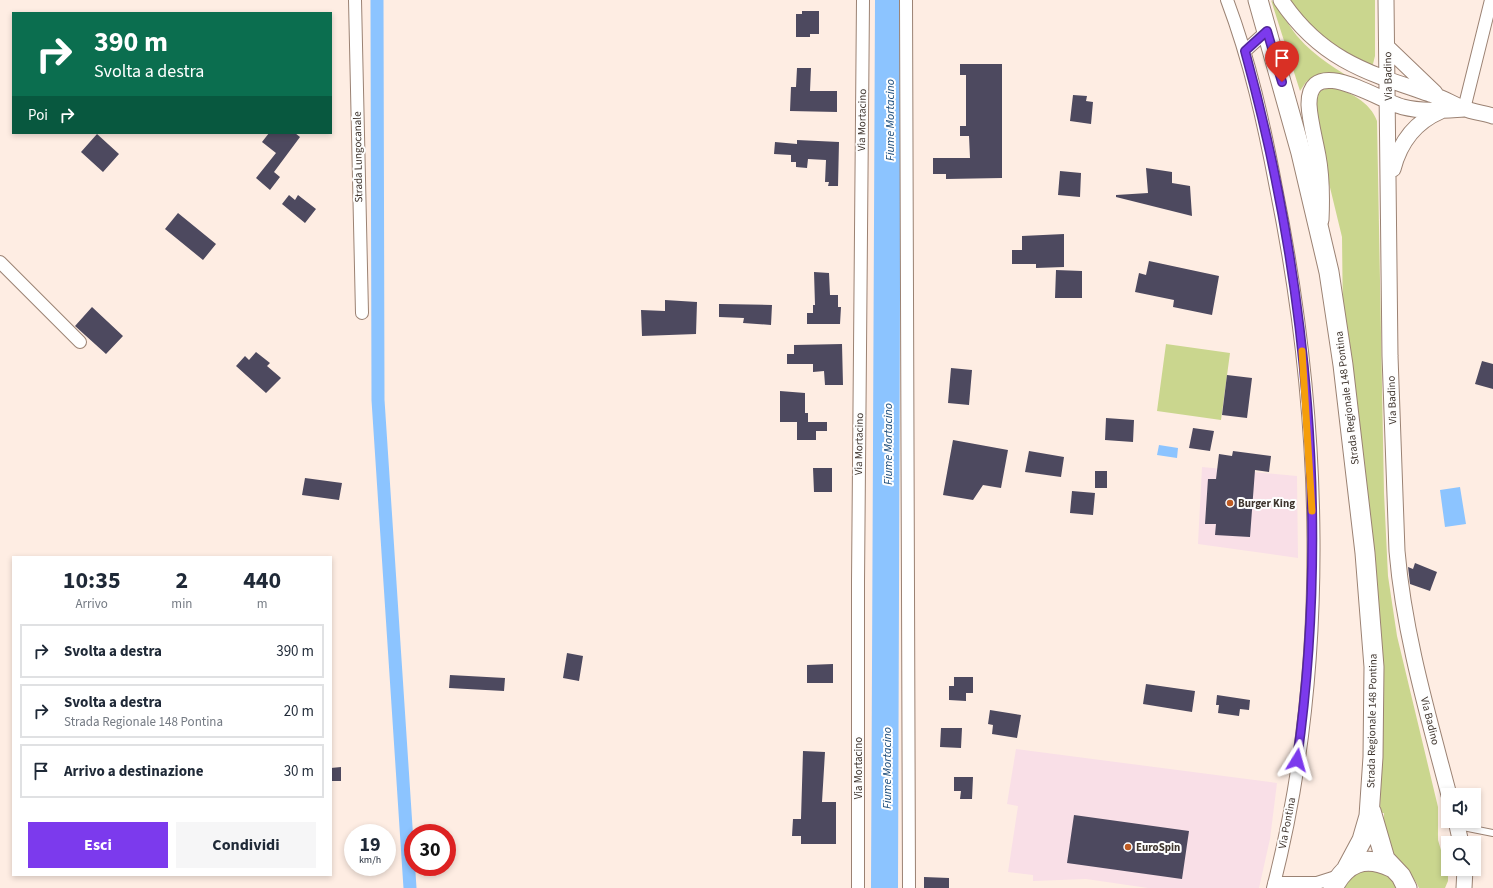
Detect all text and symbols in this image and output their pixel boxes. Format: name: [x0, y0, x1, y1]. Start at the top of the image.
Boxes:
text: 390 m: [94, 22, 168, 62]
icon: right: [28, 28, 80, 80]
pin: [1265, 41, 1299, 82]
icon: arrive: [1271, 47, 1293, 69]
street label: Via Badino: [1380, 51, 1396, 101]
text: Svolta a destra: [94, 59, 204, 84]
water label: Fiume Mortacino: [882, 79, 899, 161]
street label: Via Mortacino: [854, 89, 870, 151]
icon: right: [56, 104, 78, 126]
text: Poi: [28, 105, 48, 126]
street label: Strada Lungocanale: [350, 111, 366, 203]
street label: Strada Regionale 148 Pontina: [1331, 330, 1363, 466]
street label: Via Badino: [1384, 375, 1400, 425]
water label: Fiume Mortacino: [880, 403, 897, 485]
street label: Via Mortacino: [851, 413, 867, 475]
place label: Burger King: [1238, 496, 1295, 511]
marker: Burger King: [1225, 498, 1235, 508]
text: 10:35: [63, 563, 121, 598]
text: 2: [176, 563, 188, 598]
text: 440: [243, 563, 281, 598]
text: Arrivo: [76, 595, 108, 613]
text: min: [171, 595, 192, 613]
text: m: [257, 595, 268, 613]
icon: right: [30, 640, 52, 662]
text: Svolta a destra: [64, 641, 162, 662]
text: 390 m: [276, 641, 314, 662]
street label: Strada Regionale 148 Pontina: [1363, 654, 1381, 788]
text: Svolta a destra: [64, 692, 162, 713]
street label: Via Badino: [1417, 695, 1443, 747]
icon: right: [30, 700, 52, 722]
text: 20 m: [284, 701, 314, 722]
text: Strada Regionale 148 Pontina: [64, 713, 223, 731]
water label: Fiume Mortacino: [879, 727, 896, 809]
street label: Via Mortacino: [851, 737, 866, 799]
position arrow: [1276, 739, 1318, 781]
icon: arrive: [30, 760, 52, 782]
text: Arrivo a destinazione: [64, 761, 203, 782]
text: 30 m: [284, 761, 314, 782]
map controls: [1441, 788, 1481, 876]
button: sound: [1441, 788, 1481, 828]
street label: Via Pontina: [1275, 796, 1299, 850]
button: Esci: [28, 822, 168, 868]
button: Condividi: [176, 822, 316, 868]
speed limit sign: 30: [404, 824, 456, 876]
text: 19: [359, 831, 381, 859]
button: search: [1441, 836, 1481, 876]
place label: EuroSpin: [1136, 840, 1180, 855]
marker: EuroSpin: [1123, 842, 1133, 852]
text: km/h: [359, 853, 381, 867]

